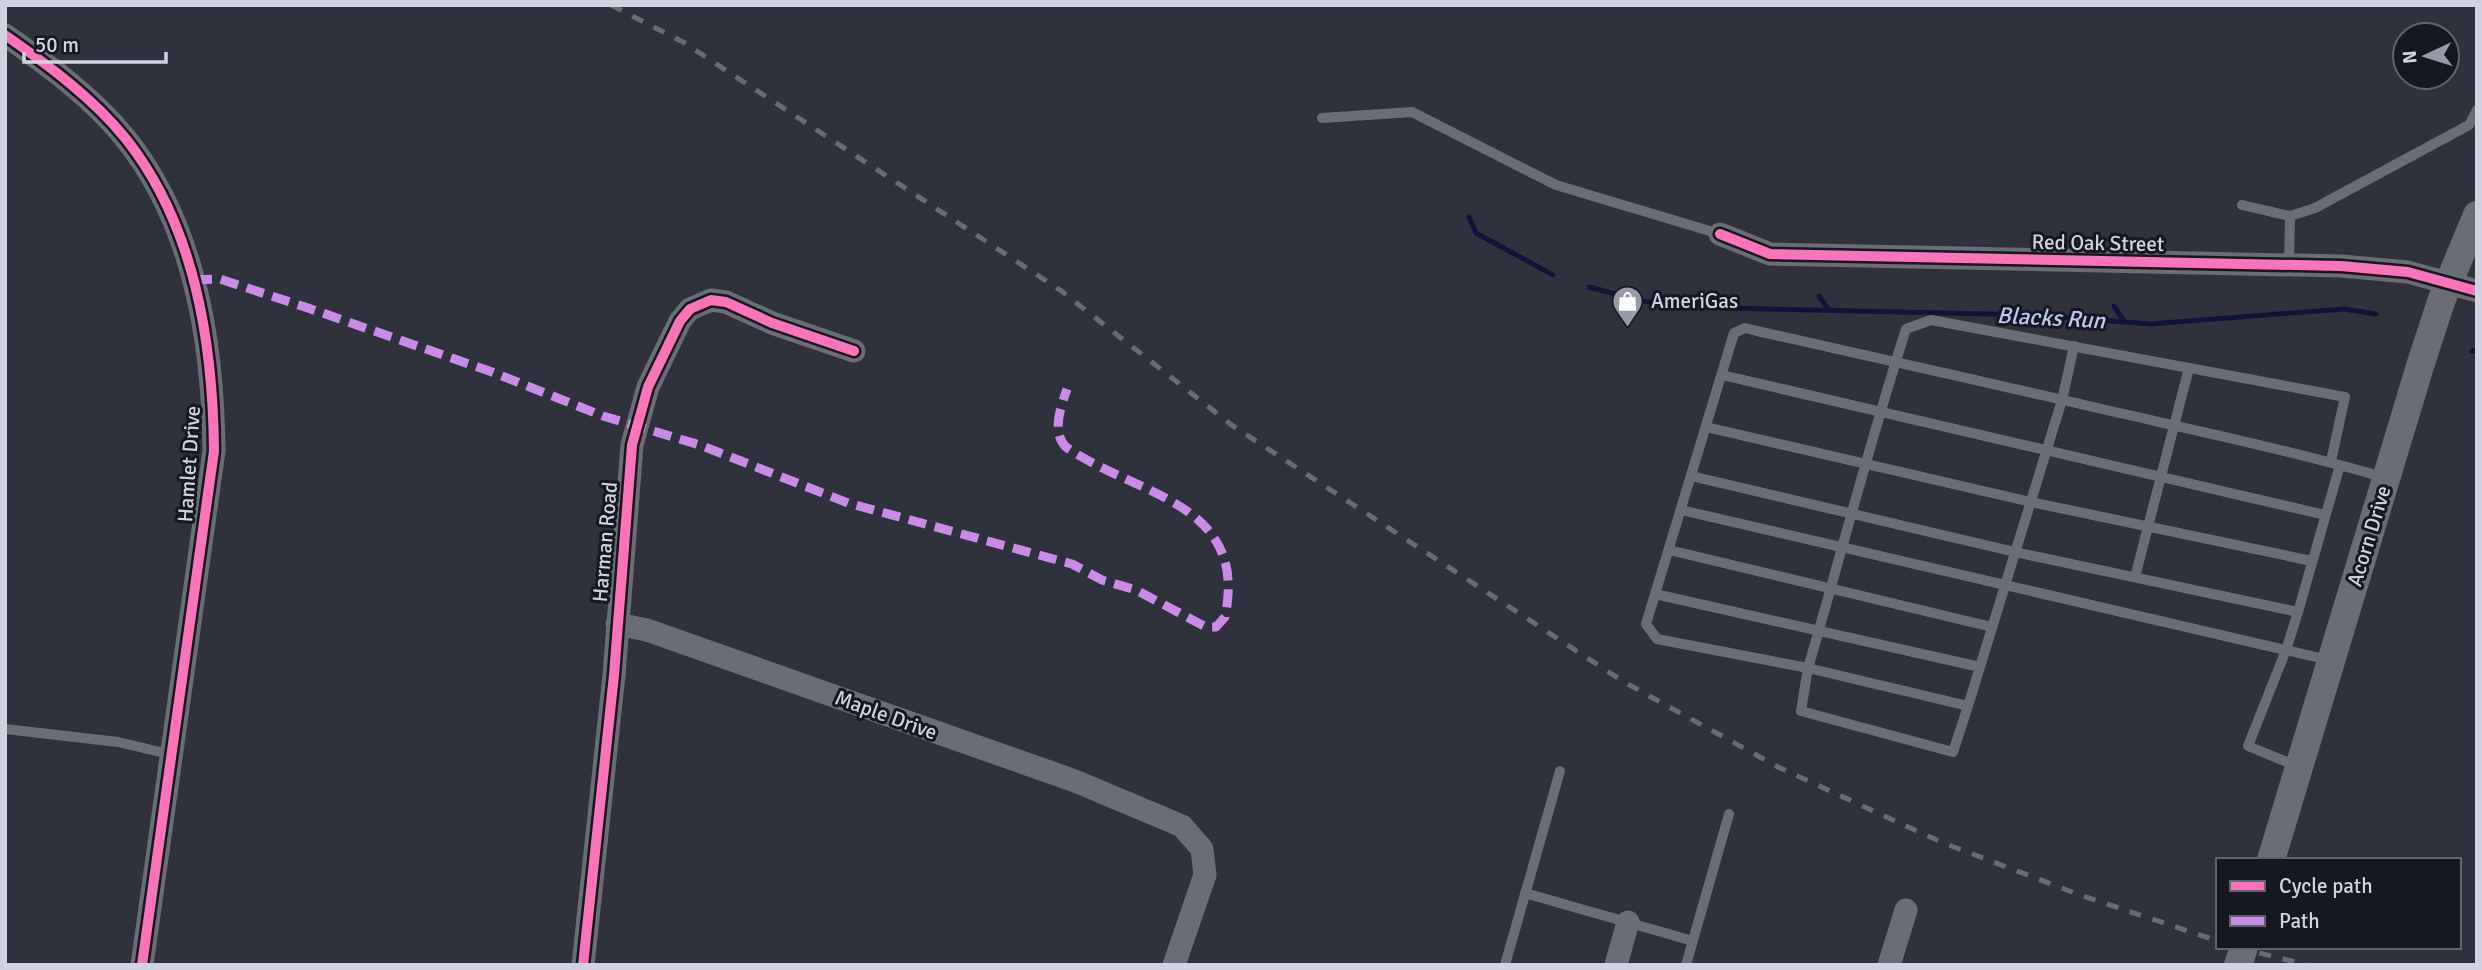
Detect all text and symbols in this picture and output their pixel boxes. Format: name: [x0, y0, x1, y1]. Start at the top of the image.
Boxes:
scale bar: [24, 21, 166, 65]
north arrow: [2391, 21, 2461, 91]
text: 50 m: [35, 32, 79, 58]
text: N: [2398, 50, 2422, 65]
street label: Red Oak Street: [2031, 229, 2165, 257]
shop icon: AmeriGas: [1611, 284, 1645, 328]
place label: AmeriGas: [1651, 288, 1738, 314]
water label: Blacks Run: [1996, 301, 2107, 335]
street label: Hamlet Drive: [172, 405, 206, 523]
street label: Harman Road: [587, 481, 623, 603]
street label: Acorn Drive: [2341, 482, 2397, 590]
street label: Maple Drive: [831, 685, 941, 745]
legend: [2216, 858, 2461, 949]
text: Cycle path: [2279, 873, 2373, 899]
text: Path: [2279, 908, 2320, 934]

